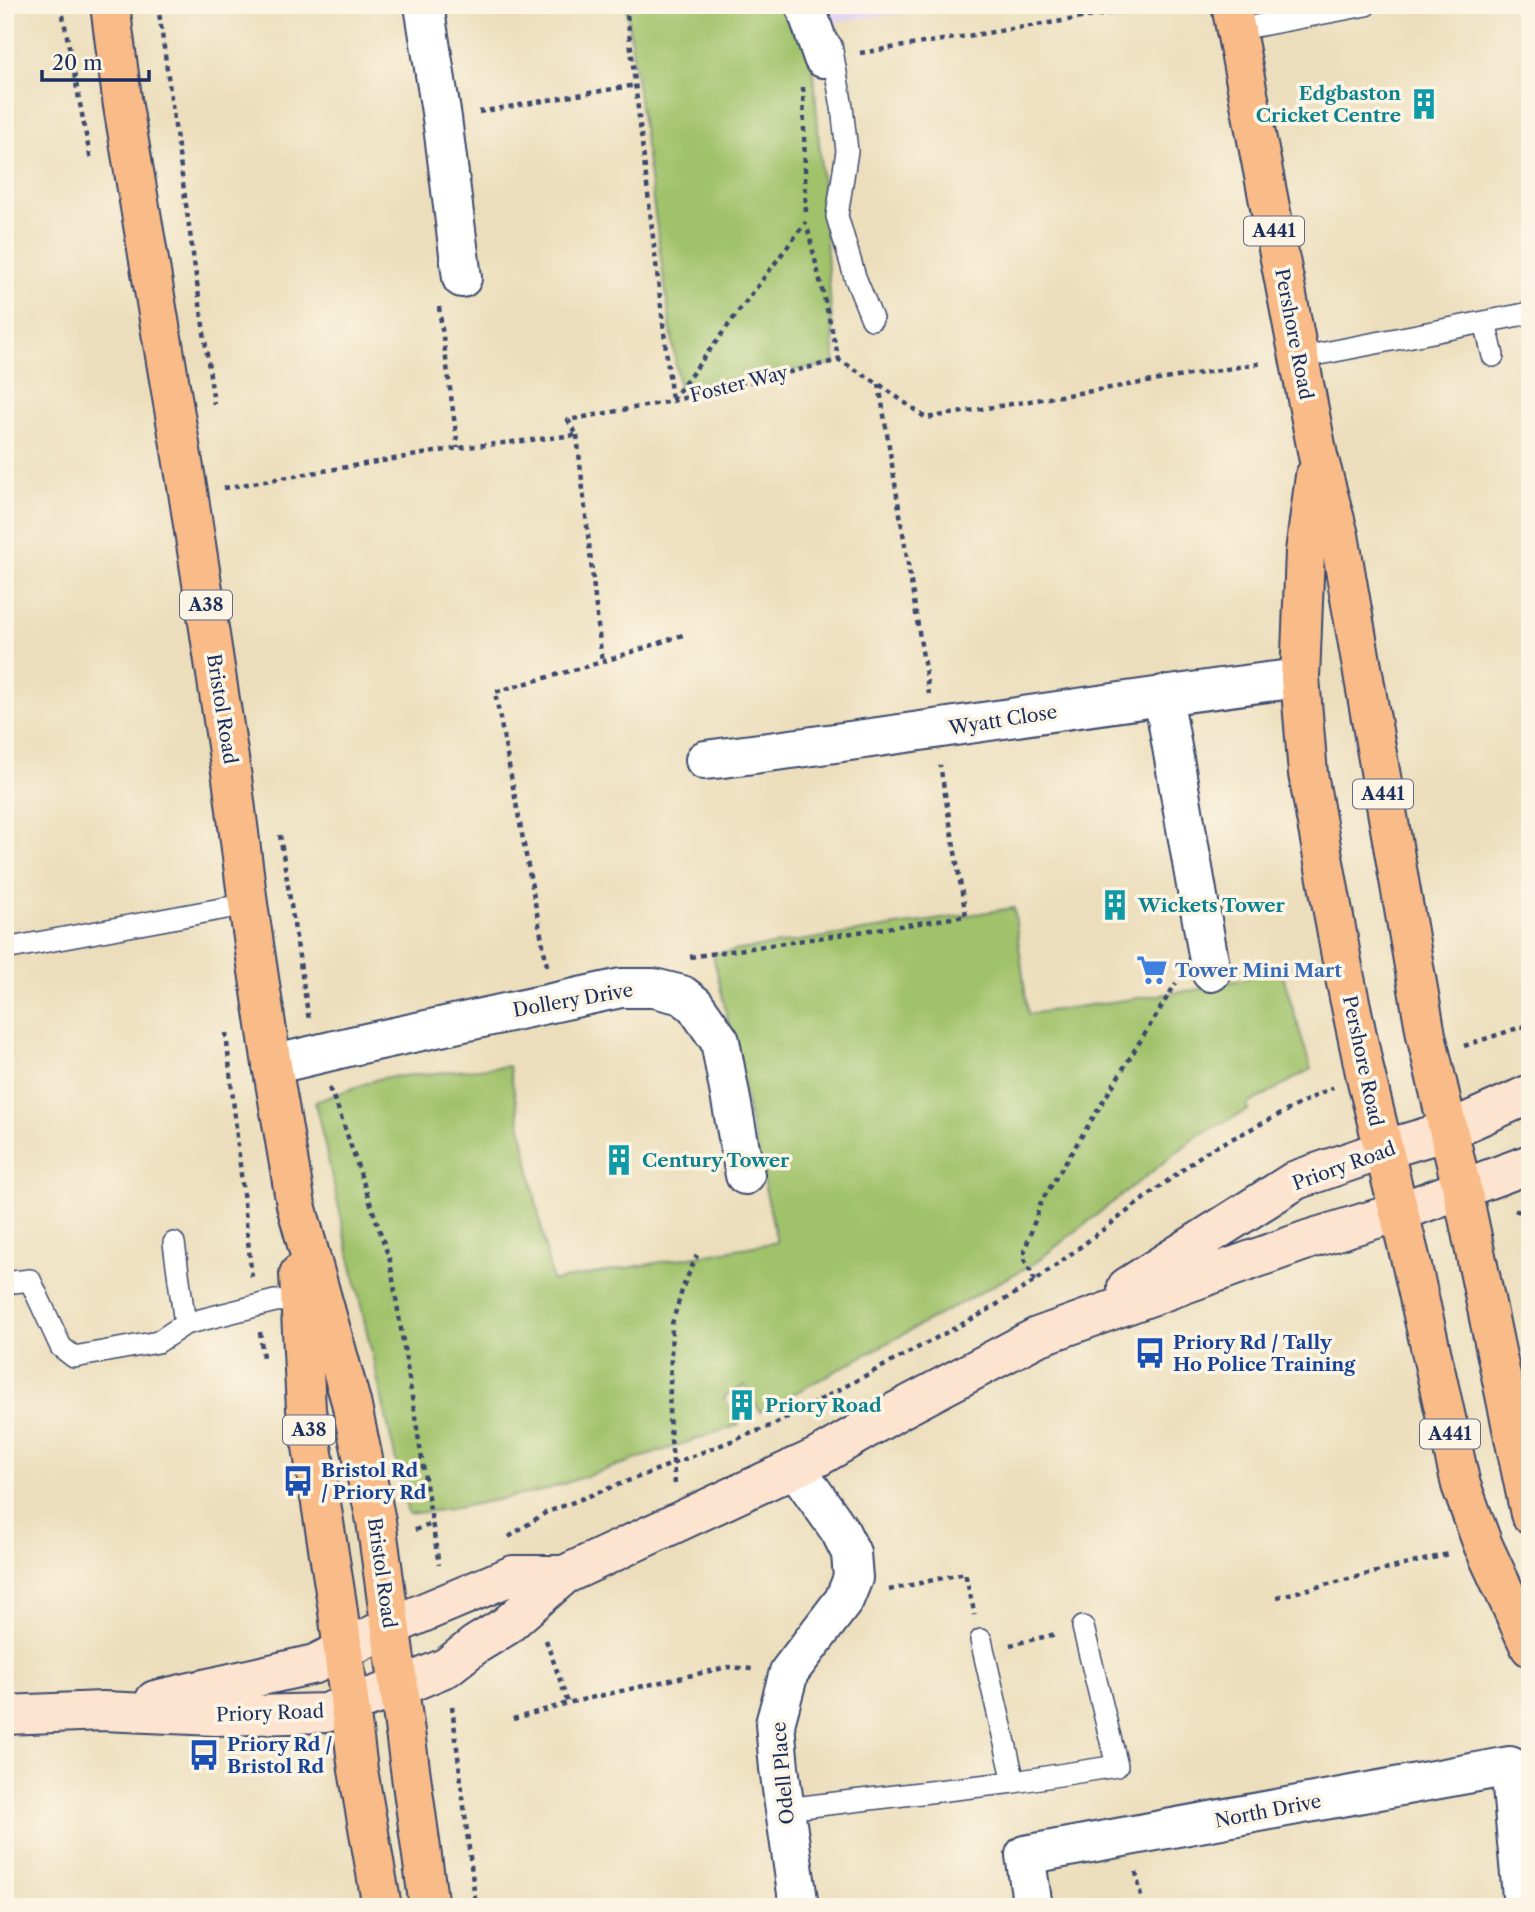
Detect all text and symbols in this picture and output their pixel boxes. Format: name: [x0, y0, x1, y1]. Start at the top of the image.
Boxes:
scale bar: [42, 38, 149, 82]
text: 20 m: [52, 50, 103, 75]
place label: Edgbaston Cricket Centre: [1256, 82, 1401, 127]
building icon: Edgbaston Cricket Centre: [1407, 87, 1441, 121]
road number: A441: [1244, 216, 1304, 246]
street label: Pershore Road: [1270, 267, 1318, 402]
street label: Foster Way: [688, 361, 791, 407]
road number: A38: [180, 590, 232, 620]
street label: Bristol Road: [202, 652, 242, 766]
street label: Wyatt Close: [946, 700, 1059, 740]
road number: A441: [1353, 780, 1413, 808]
building icon: Wickets Tower: [1098, 888, 1132, 922]
place label: Wickets Tower: [1137, 894, 1286, 917]
supermarket icon: Tower Mini Mart: [1135, 953, 1169, 987]
place label: Tower Mini Mart: [1175, 959, 1342, 982]
street label: Dollery Drive: [511, 978, 635, 1022]
street label: Pershore Road: [1338, 994, 1388, 1129]
street label: Priory Road: [1289, 1137, 1399, 1195]
building icon: Century Tower: [602, 1143, 636, 1177]
place label: Century Tower: [642, 1149, 790, 1172]
place label: Priory Rd / Tally Ho Police Training: [1173, 1331, 1356, 1376]
bus stop icon: Priory Rd / Tally Ho Police Training: [1133, 1336, 1167, 1370]
building icon: Priory Road: [725, 1388, 759, 1422]
place label: Priory Road: [765, 1394, 882, 1417]
road number: A38: [283, 1415, 335, 1444]
road number: A441: [1420, 1420, 1480, 1448]
place label: Bristol Rd / Priory Rd: [321, 1459, 427, 1504]
bus stop icon: Bristol Rd / Priory Rd: [281, 1464, 315, 1498]
street label: Bristol Road: [363, 1516, 401, 1630]
street label: Priory Road: [216, 1700, 325, 1726]
street label: Odell Place: [767, 1721, 799, 1825]
place label: Priory Rd / Bristol Rd: [227, 1733, 332, 1778]
bus stop icon: Priory Rd / Bristol Rd: [187, 1738, 221, 1772]
street label: North Drive: [1213, 1789, 1323, 1833]

